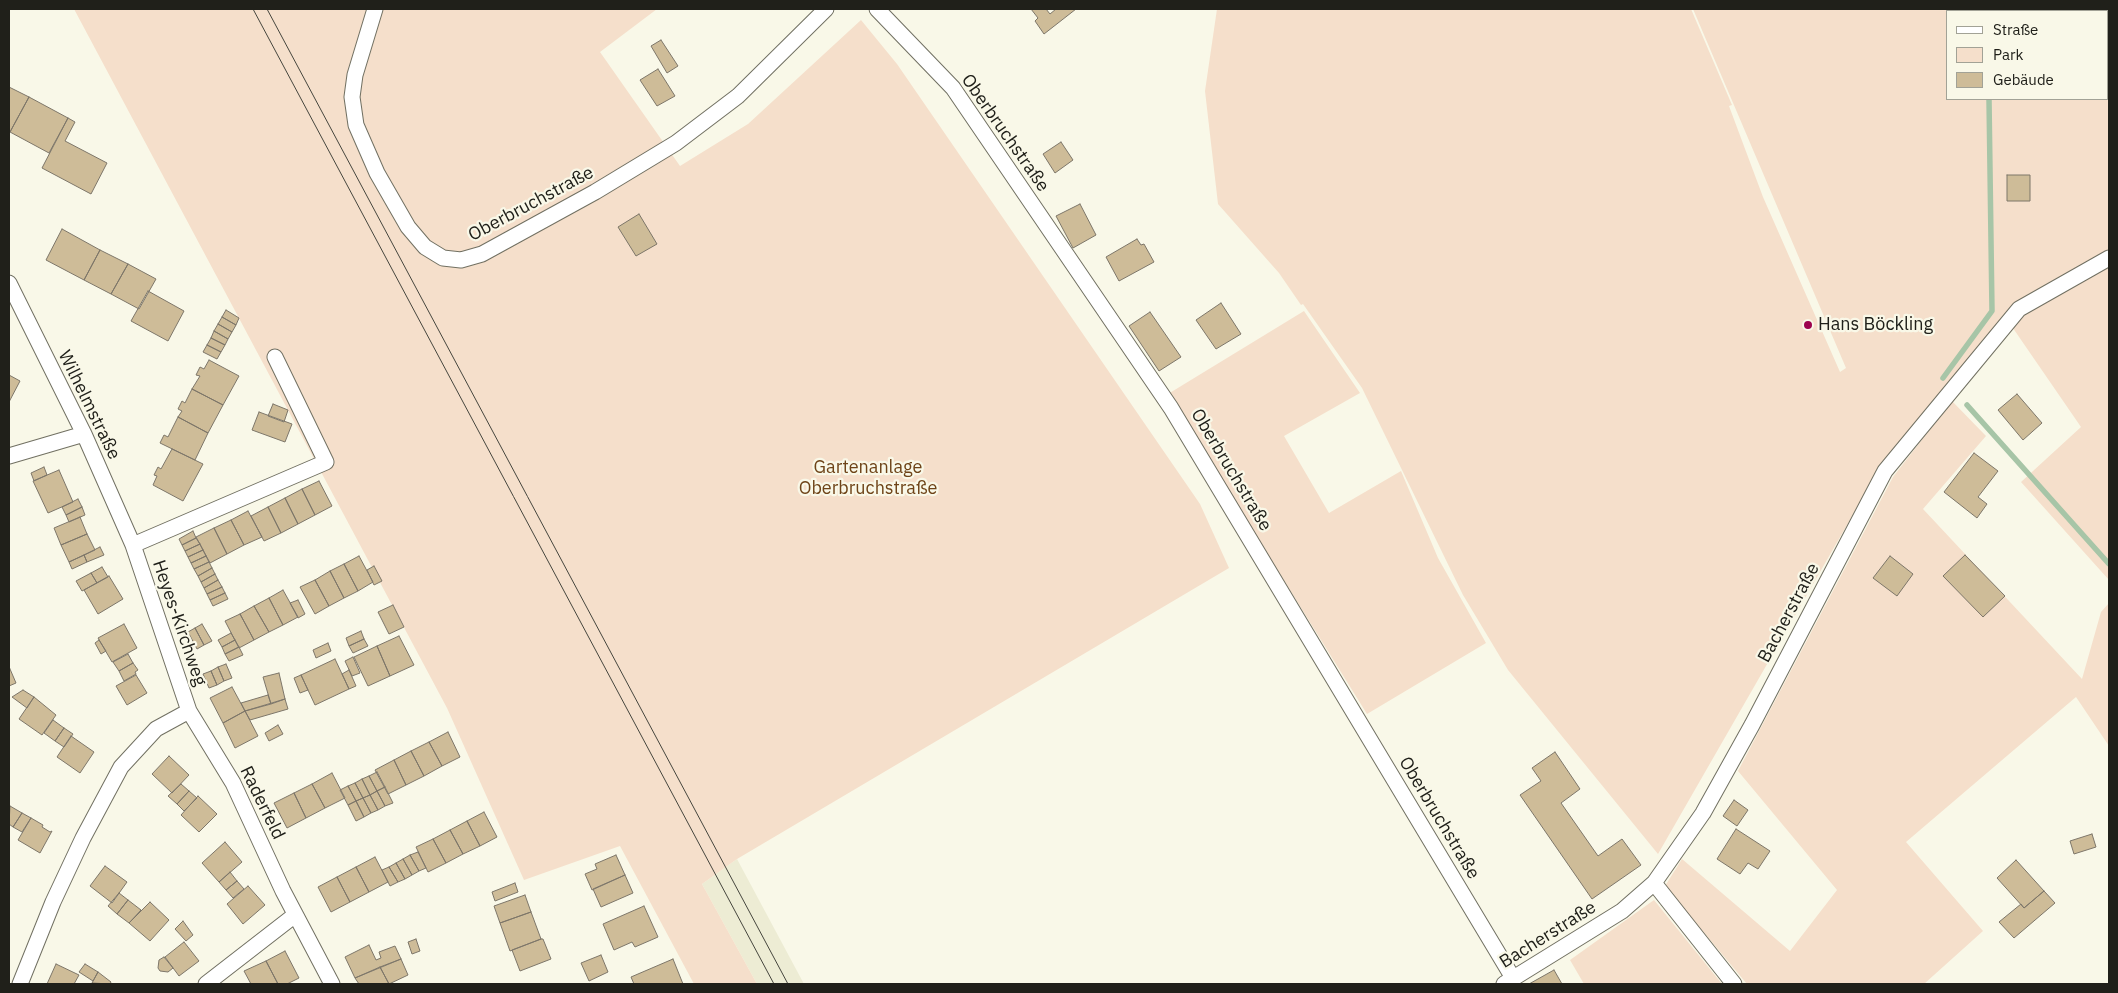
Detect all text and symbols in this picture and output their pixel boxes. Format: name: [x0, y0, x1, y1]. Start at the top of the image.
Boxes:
legend: [1946, 10, 2108, 100]
text: Straße: [1993, 20, 2038, 39]
text: Park: [1993, 45, 2023, 64]
street label: Oberbruchstraße: [956, 70, 1054, 196]
text: Gebäude: [1993, 70, 2054, 89]
street label: Oberbruchstraße: [465, 162, 597, 246]
place label: Hans Böckling: [1818, 314, 1933, 336]
marker: Hans Böckling: [1802, 319, 1814, 331]
street label: Wilhelmstraße: [53, 347, 125, 463]
street label: Oberbruchstraße: [1186, 405, 1276, 535]
park label: Gartenanlage Oberbruchstraße: [799, 457, 937, 499]
street label: Heyes-Kirchweg: [147, 557, 211, 689]
street label: Bacherstraße: [1754, 560, 1824, 666]
street label: Oberbruchstraße: [1394, 753, 1484, 883]
street label: Raderfeld: [235, 763, 289, 843]
street label: Bacherstraße: [1496, 897, 1600, 973]

